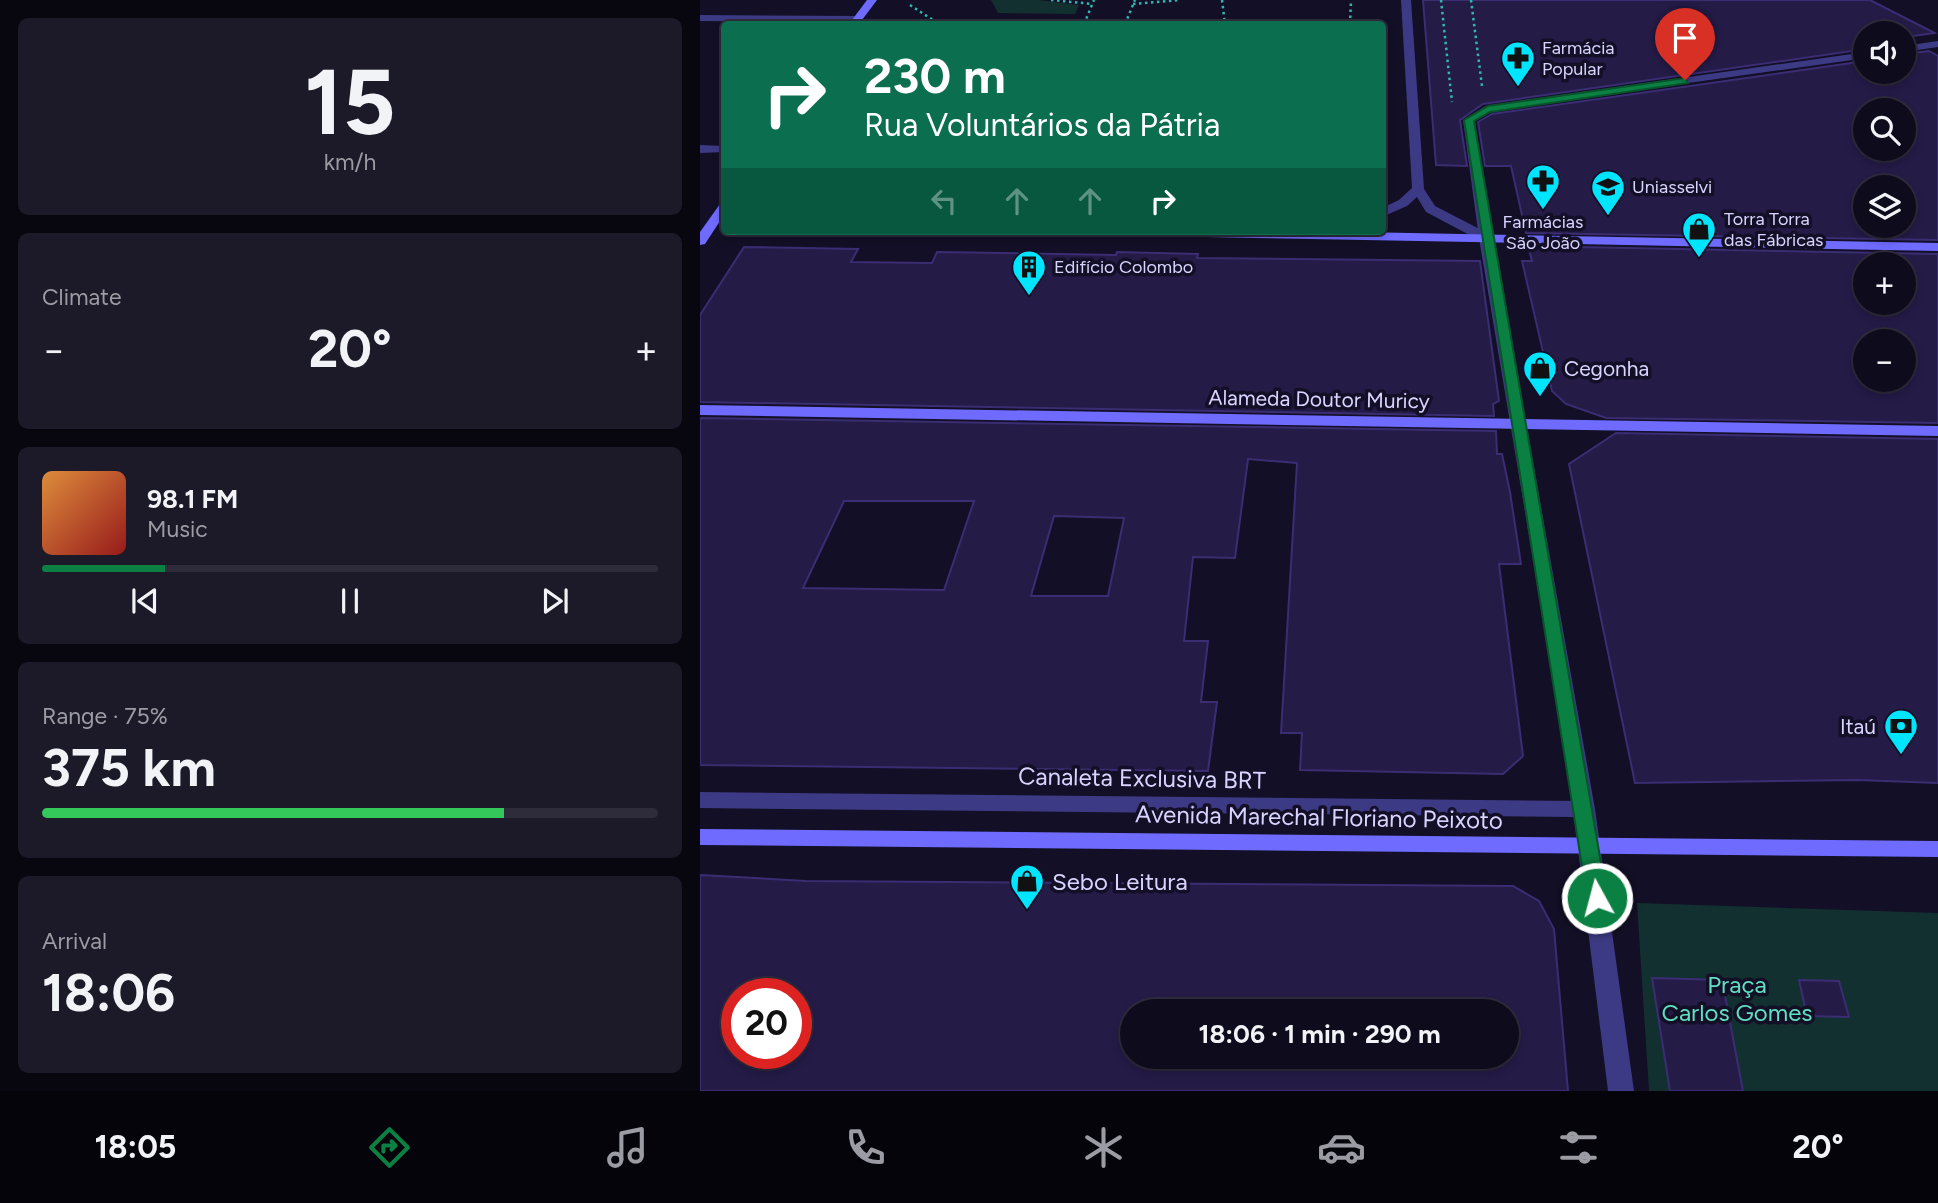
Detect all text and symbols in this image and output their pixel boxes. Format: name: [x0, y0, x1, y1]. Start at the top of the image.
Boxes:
pin: [1655, 8, 1715, 80]
icon: arrive: [1666, 19, 1704, 57]
map controls: [1853, 21, 1916, 392]
button: sound: [1853, 21, 1916, 84]
place label: Farmácia Popular: [1542, 37, 1615, 80]
pharmacy icon: Farmácia Popular: [1499, 39, 1537, 88]
text: 230 m: [864, 46, 1006, 105]
text: 15: [304, 48, 396, 157]
icon: right: [749, 49, 840, 140]
button: search: [1853, 98, 1916, 161]
text: Rua Voluntários da Pátria: [864, 106, 1220, 144]
text: km/h: [324, 148, 376, 176]
pharmacy icon: Farmácias São João: [1524, 162, 1562, 211]
school or university icon: Uniasselvi: [1589, 168, 1627, 217]
button: layers: [1853, 175, 1916, 238]
place label: Uniasselvi: [1632, 176, 1712, 198]
icon: left: [925, 182, 963, 220]
icon: ahead: [998, 182, 1036, 220]
icon: ahead: [1071, 182, 1109, 220]
icon: right: [1144, 182, 1182, 220]
place label: Torra Torra das Fábricas: [1724, 208, 1824, 251]
shop icon: Torra Torra das Fábricas: [1680, 210, 1718, 259]
place label: Farmácias São João: [1503, 211, 1583, 254]
building icon: Edifício Colombo: [1010, 248, 1048, 297]
button: +: [1853, 252, 1916, 315]
place label: Edifício Colombo: [1054, 256, 1193, 278]
text: Climate: [42, 283, 121, 311]
text: 20°: [308, 318, 392, 380]
text: −: [42, 327, 66, 373]
text: +: [634, 327, 658, 373]
button: −: [1853, 329, 1916, 392]
shop icon: Cegonha: [1521, 349, 1559, 398]
place label: Cegonha: [1564, 356, 1649, 381]
street label: Alameda Doutor Muricy: [1208, 385, 1430, 413]
text: 98.1 FM: [147, 483, 238, 515]
text: Music: [147, 515, 208, 543]
icon: previous: [126, 582, 164, 620]
icon: pause: [331, 582, 369, 620]
icon: next: [536, 582, 574, 620]
text: Range · 75%: [42, 702, 168, 730]
bank icon: Itaú: [1882, 707, 1920, 756]
place label: Itaú: [1840, 714, 1876, 739]
text: 375 km: [42, 737, 216, 799]
street label: Canaleta Exclusiva BRT: [1018, 761, 1266, 795]
street label: Avenida Marechal Floriano Peixoto: [1135, 799, 1503, 835]
position arrow: [1560, 861, 1634, 935]
shop icon: Sebo Leitura: [1008, 862, 1046, 911]
place label: Sebo Leitura: [1052, 867, 1188, 896]
text: Arrival: [42, 927, 107, 955]
text: 18:06: [42, 962, 175, 1024]
park label: Praça Carlos Gomes: [1662, 970, 1812, 1027]
speed limit sign: 20: [721, 978, 812, 1069]
text: 18:06 · 1 min · 290 m: [1198, 1018, 1441, 1050]
icon: directions: [365, 1123, 414, 1172]
icon: music: [603, 1123, 652, 1172]
icon: phone: [841, 1123, 890, 1172]
icon: climate: [1079, 1123, 1128, 1172]
icon: car: [1317, 1123, 1366, 1172]
icon: filters: [1554, 1123, 1603, 1172]
text: 18:05: [94, 1128, 176, 1166]
text: 20°: [1792, 1128, 1844, 1166]

